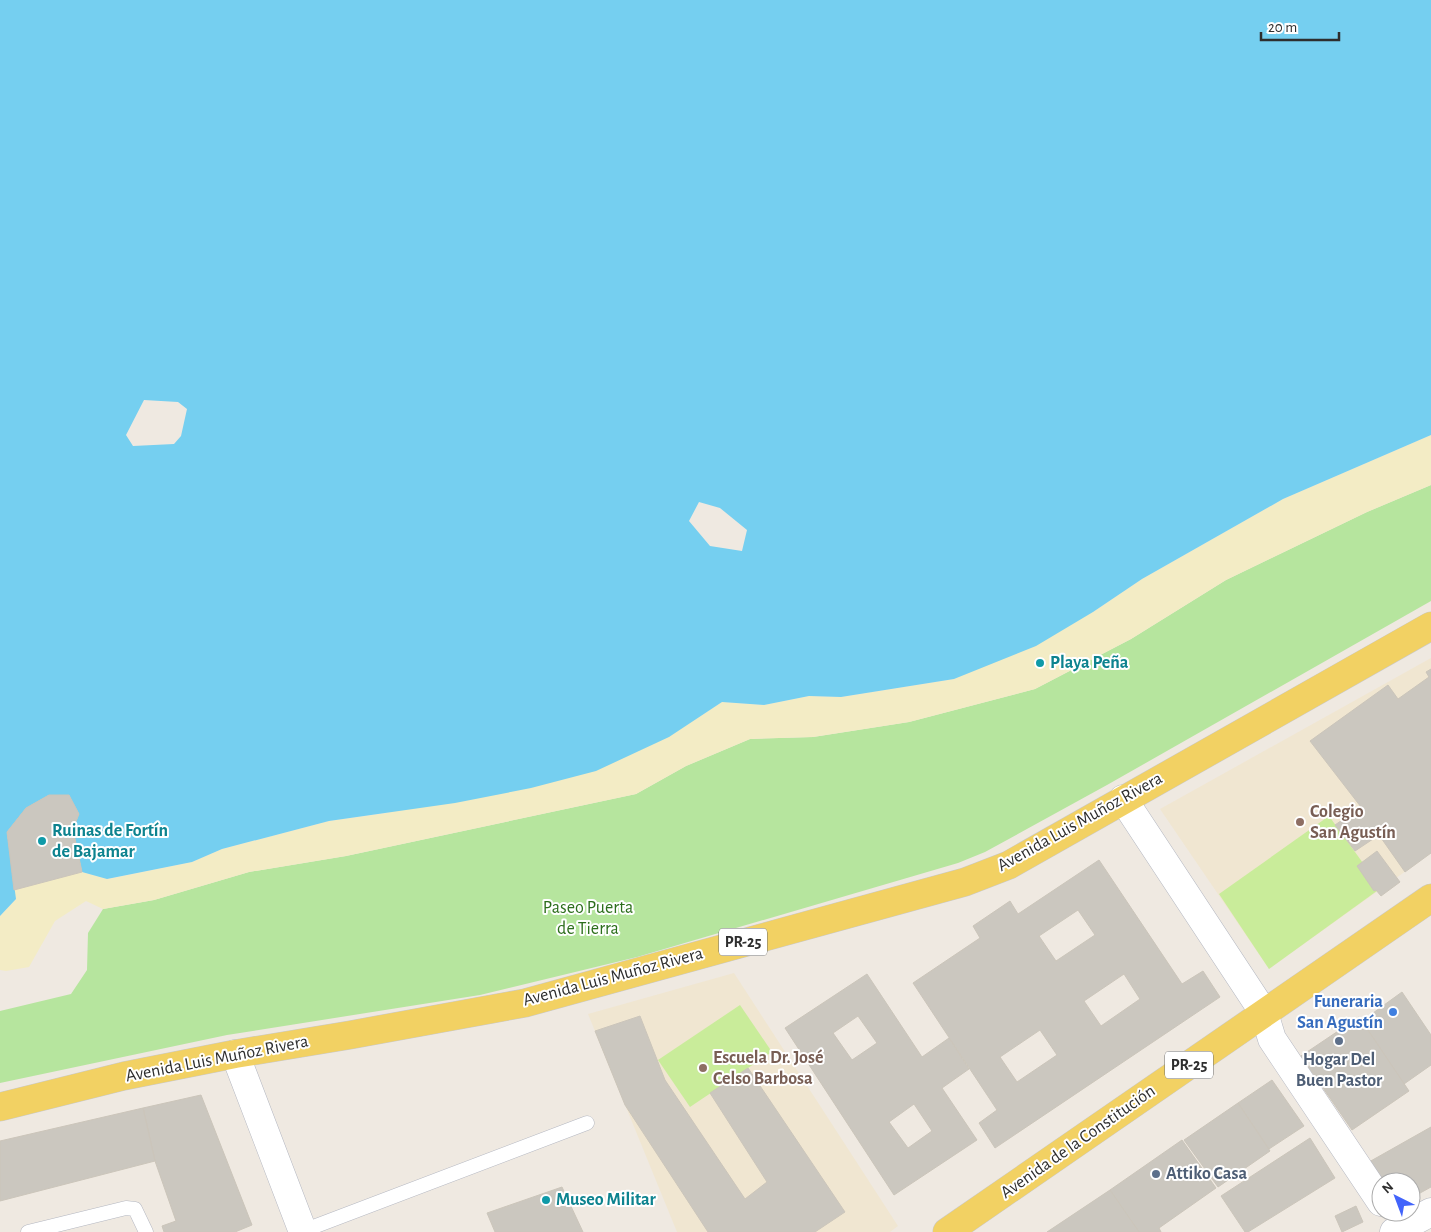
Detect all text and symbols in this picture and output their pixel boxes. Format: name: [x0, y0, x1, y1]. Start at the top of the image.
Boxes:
scale bar: [1261, 10, 1338, 42]
text: 20 m: [1268, 20, 1297, 35]
place label: Playa Peña: [1050, 654, 1129, 672]
marker: Playa Peña: [1034, 657, 1046, 669]
street label: Avenida Luis Muñoz Rivera: [994, 769, 1166, 875]
place label: Colegio San Agustín: [1310, 803, 1396, 842]
marker: Colegio San Agustín: [1294, 816, 1306, 828]
place label: Ruinas de Fortín de Bajamar: [52, 822, 168, 861]
marker: Ruinas de Fortín de Bajamar: [36, 835, 48, 847]
park label: Paseo Puerta de Tierra: [543, 899, 633, 938]
road number: PR-25: [719, 929, 767, 956]
street label: Avenida Luis Muñoz Rivera: [521, 944, 705, 1010]
place label: Funeraria San Agustín: [1297, 993, 1383, 1032]
marker: Funeraria San Agustín: [1387, 1006, 1399, 1018]
street label: Avenida Luis Muñoz Rivera: [124, 1032, 310, 1086]
marker: Hogar Del Buen Pastor: [1333, 1035, 1345, 1047]
place label: Escuela Dr. José Celso Barbosa: [713, 1049, 823, 1088]
place label: Hogar Del Buen Pastor: [1296, 1051, 1383, 1090]
road number: PR-25: [1165, 1052, 1213, 1078]
marker: Escuela Dr. José Celso Barbosa: [697, 1062, 709, 1074]
street label: Avenida de la Constitución: [997, 1082, 1159, 1202]
place label: Attiko Casa: [1166, 1165, 1247, 1183]
marker: Attiko Casa: [1150, 1168, 1162, 1180]
north arrow: [1371, 1172, 1421, 1222]
text: N: [1380, 1180, 1396, 1197]
place label: Museo Militar: [556, 1191, 657, 1209]
marker: Museo Militar: [540, 1194, 552, 1206]

